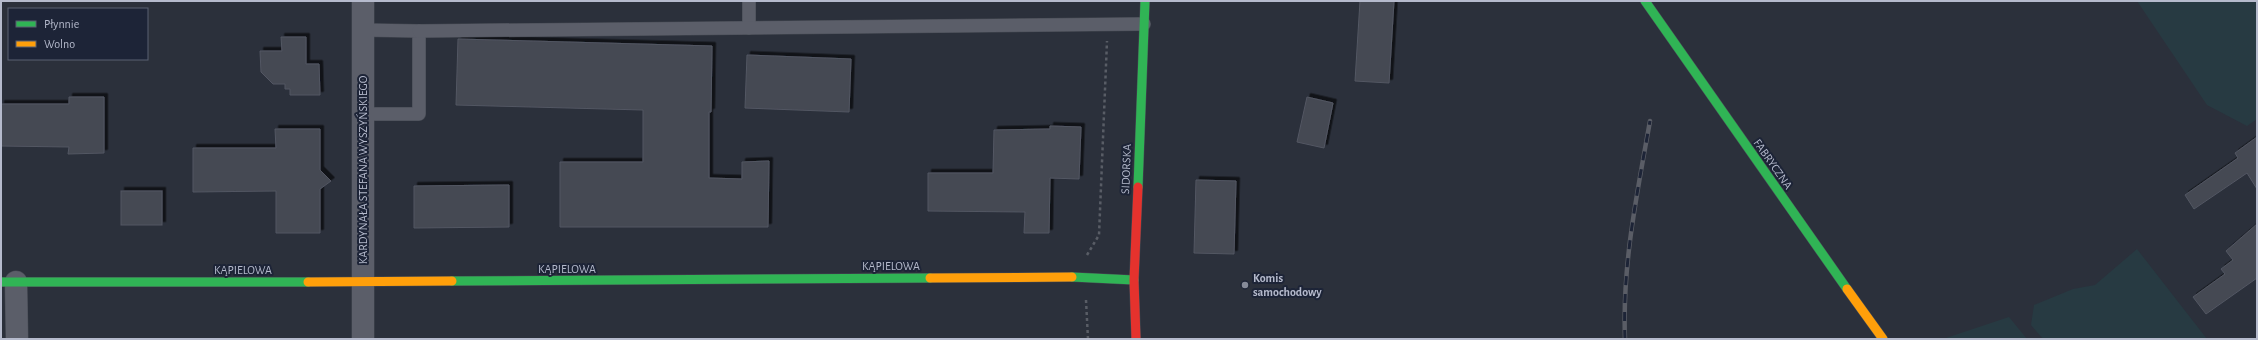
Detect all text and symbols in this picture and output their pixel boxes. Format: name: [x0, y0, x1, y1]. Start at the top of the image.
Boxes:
legend: [8, 8, 148, 60]
text: Płynnie: [44, 18, 79, 31]
text: Wolno: [44, 38, 75, 50]
street label: KARDYNAŁA STEFANA WYSZYŃSKIEGO: [356, 75, 369, 264]
street label: FABRYCZNA: [1751, 137, 1795, 191]
street label: SIDORSKA: [1119, 144, 1133, 194]
street label: KĄPIELOWA: [862, 260, 920, 272]
street label: KĄPIELOWA: [538, 263, 596, 275]
street label: KĄPIELOWA: [214, 264, 272, 276]
place label: Komis samochodowy: [1253, 272, 1322, 299]
marker: Komis samochodowy: [1240, 280, 1250, 290]

